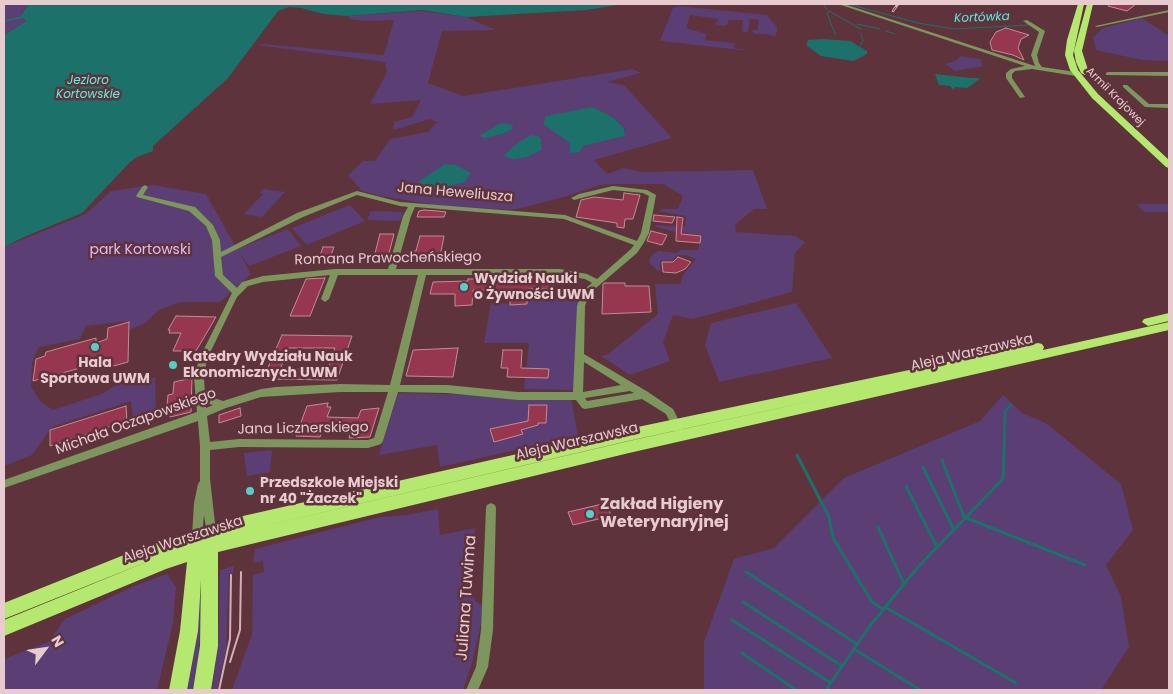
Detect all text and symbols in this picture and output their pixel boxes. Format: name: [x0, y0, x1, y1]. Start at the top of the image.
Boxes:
water label: Kortówka: [954, 10, 1010, 26]
street label: Armii Krajowej: [1083, 65, 1147, 129]
water label: Jezioro Kortowskie: [56, 74, 120, 102]
street label: Jana Heweliusza: [396, 180, 514, 206]
park label: park Kortowski: [89, 242, 191, 258]
street label: Romana Prawocheńskiego: [294, 249, 482, 269]
place label: Wydział Nauki o Żywności UWM: [474, 271, 594, 304]
marker: Wydział Nauki o Żywności UWM: [458, 281, 470, 293]
street label: Aleja Warszawska: [909, 331, 1035, 375]
marker: Hala Sportowa UWM: [89, 341, 101, 353]
place label: Katedry Wydziału Nauk Ekonomicznych UWM: [183, 349, 353, 382]
place label: Hala Sportowa UWM: [40, 355, 150, 388]
marker: Katedry Wydziału Nauk Ekonomicznych UWM: [167, 359, 179, 371]
street label: Michała Oczapowskiego: [54, 385, 218, 459]
street label: Jana Licznerskiego: [237, 419, 369, 439]
street label: Aleja Warszawska: [514, 420, 640, 464]
place label: Przedszkole Miejski nr 40 "Żaczek": [260, 475, 398, 508]
marker: Przedszkole Miejski nr 40 "Żaczek": [244, 485, 256, 497]
place label: Zakład Higieny Weterynaryjnej: [600, 495, 729, 533]
marker: Zakład Higieny Weterynaryjnej: [584, 508, 596, 520]
street label: Aleja Warszawska: [121, 513, 245, 567]
street label: Juliana Tuwima: [453, 534, 481, 662]
north arrow: [20, 624, 70, 674]
text: N: [47, 632, 69, 651]

